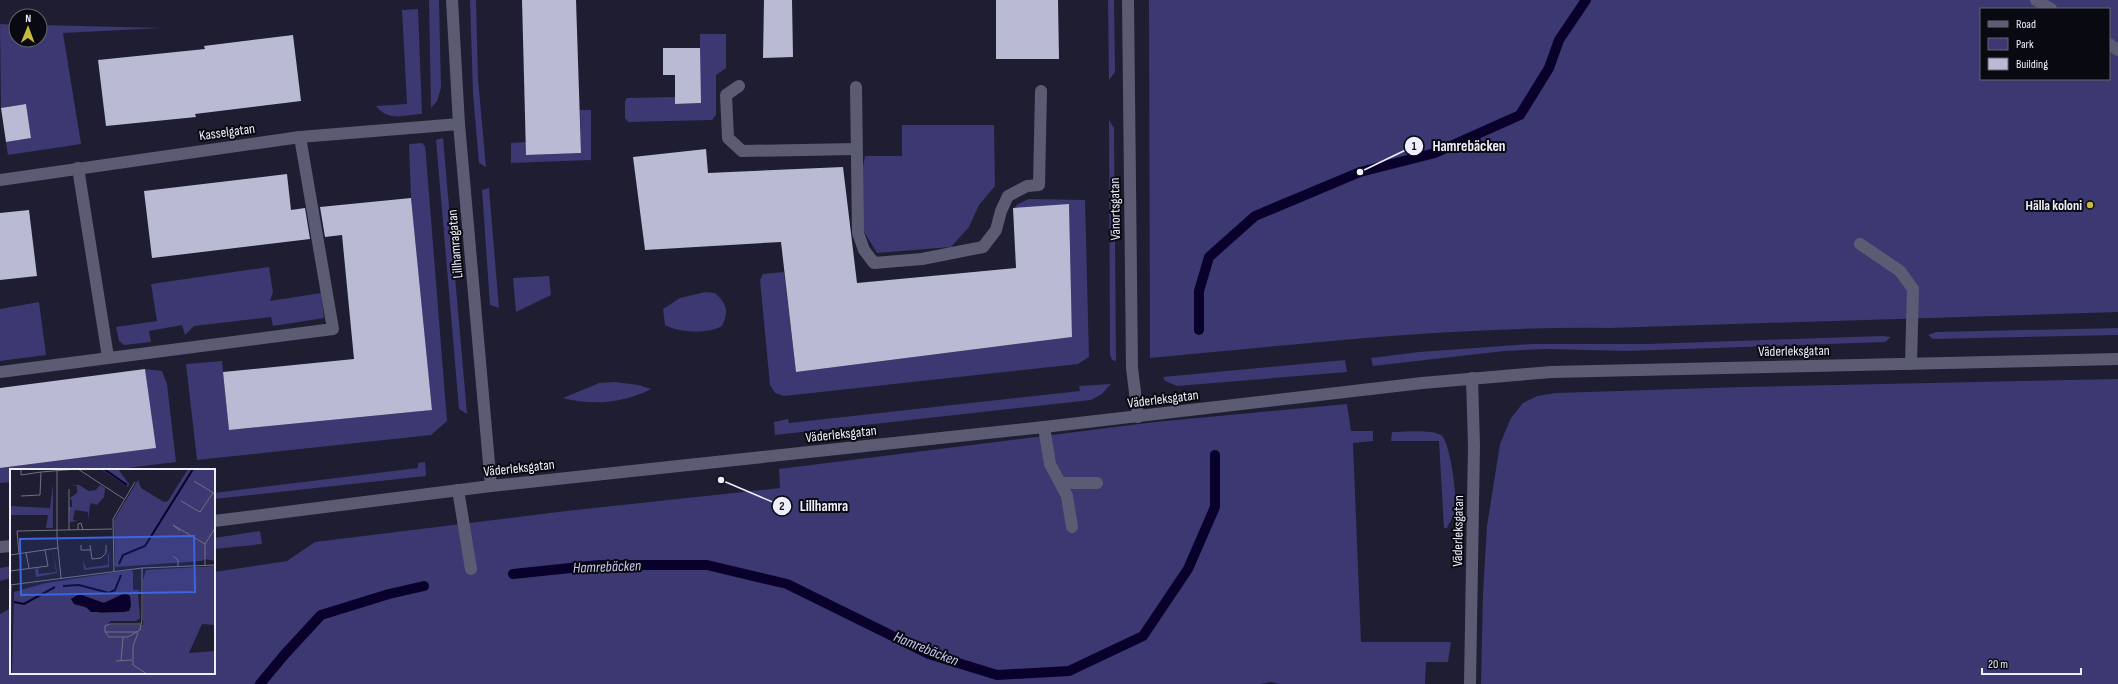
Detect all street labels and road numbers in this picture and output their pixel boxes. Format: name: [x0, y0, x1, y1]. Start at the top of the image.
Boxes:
street label: Kasselgatan: [198, 120, 256, 144]
street label: Vänortsgatan: [1106, 177, 1124, 241]
street label: Lillhamragatan: [444, 209, 466, 279]
street label: Väderleksgatan: [1758, 342, 1830, 360]
street label: Väderleksgatan: [1127, 386, 1199, 412]
street label: Väderleksgatan: [805, 422, 877, 446]
street label: Väderleksgatan: [483, 456, 555, 480]
street label: Väderleksgatan: [1449, 495, 1467, 567]

